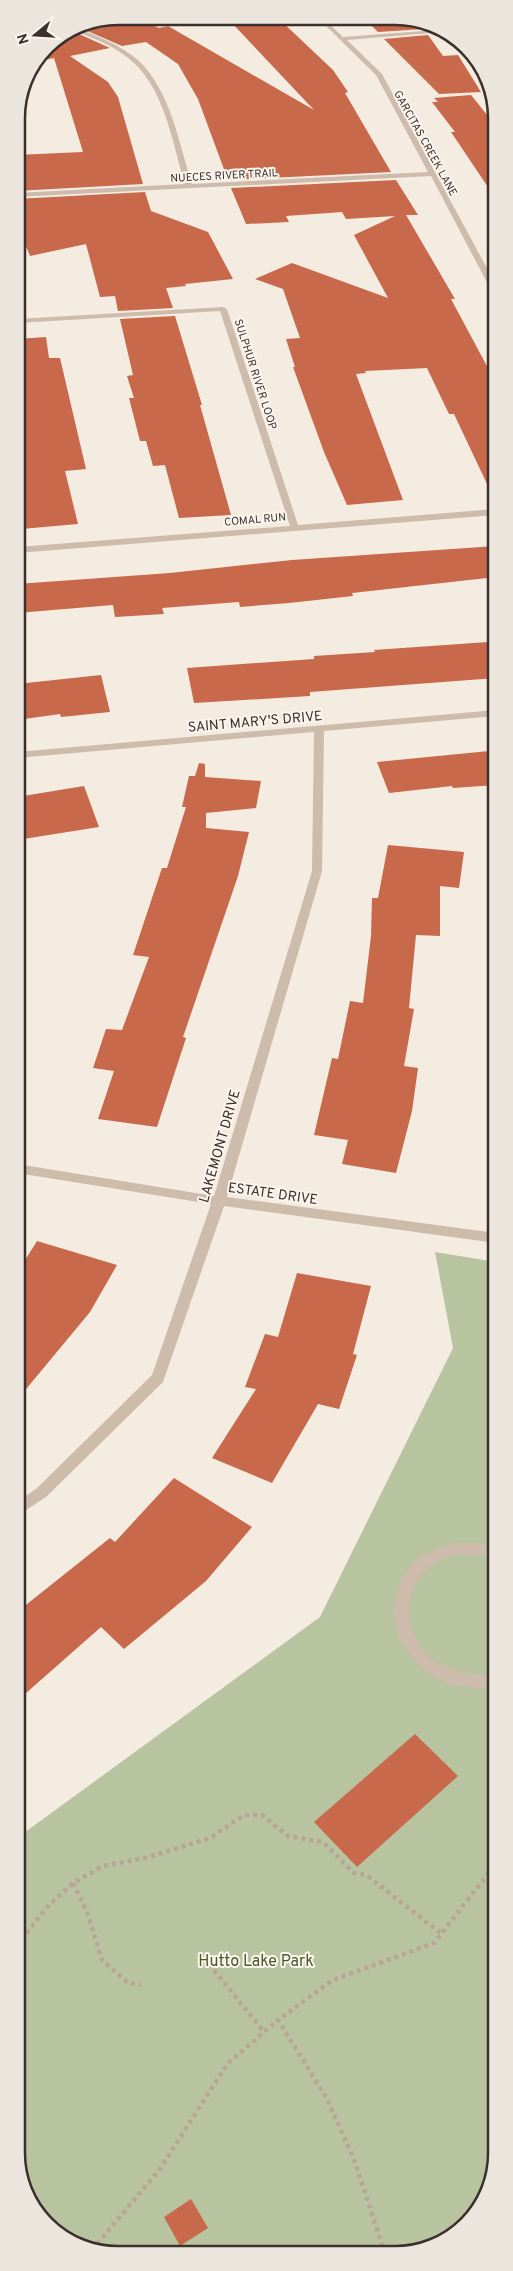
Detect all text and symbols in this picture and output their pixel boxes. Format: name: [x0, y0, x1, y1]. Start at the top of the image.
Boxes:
north arrow: [10, 10, 60, 60]
text: N: [14, 31, 34, 46]
street label: GARCITAS CREEK LANE: [390, 88, 460, 199]
street label: NUECES RIVER TRAIL: [170, 166, 278, 186]
street label: SULPHUR RIVER LOOP: [231, 317, 280, 431]
street label: COMAL RUN: [224, 510, 287, 530]
street label: SAINT MARY'S DRIVE: [187, 708, 323, 737]
street label: LAKEMONT DRIVE: [196, 1088, 245, 1205]
street label: ESTATE DRIVE: [227, 1180, 319, 1209]
park label: Hutto Lake Park: [198, 1952, 314, 1972]

